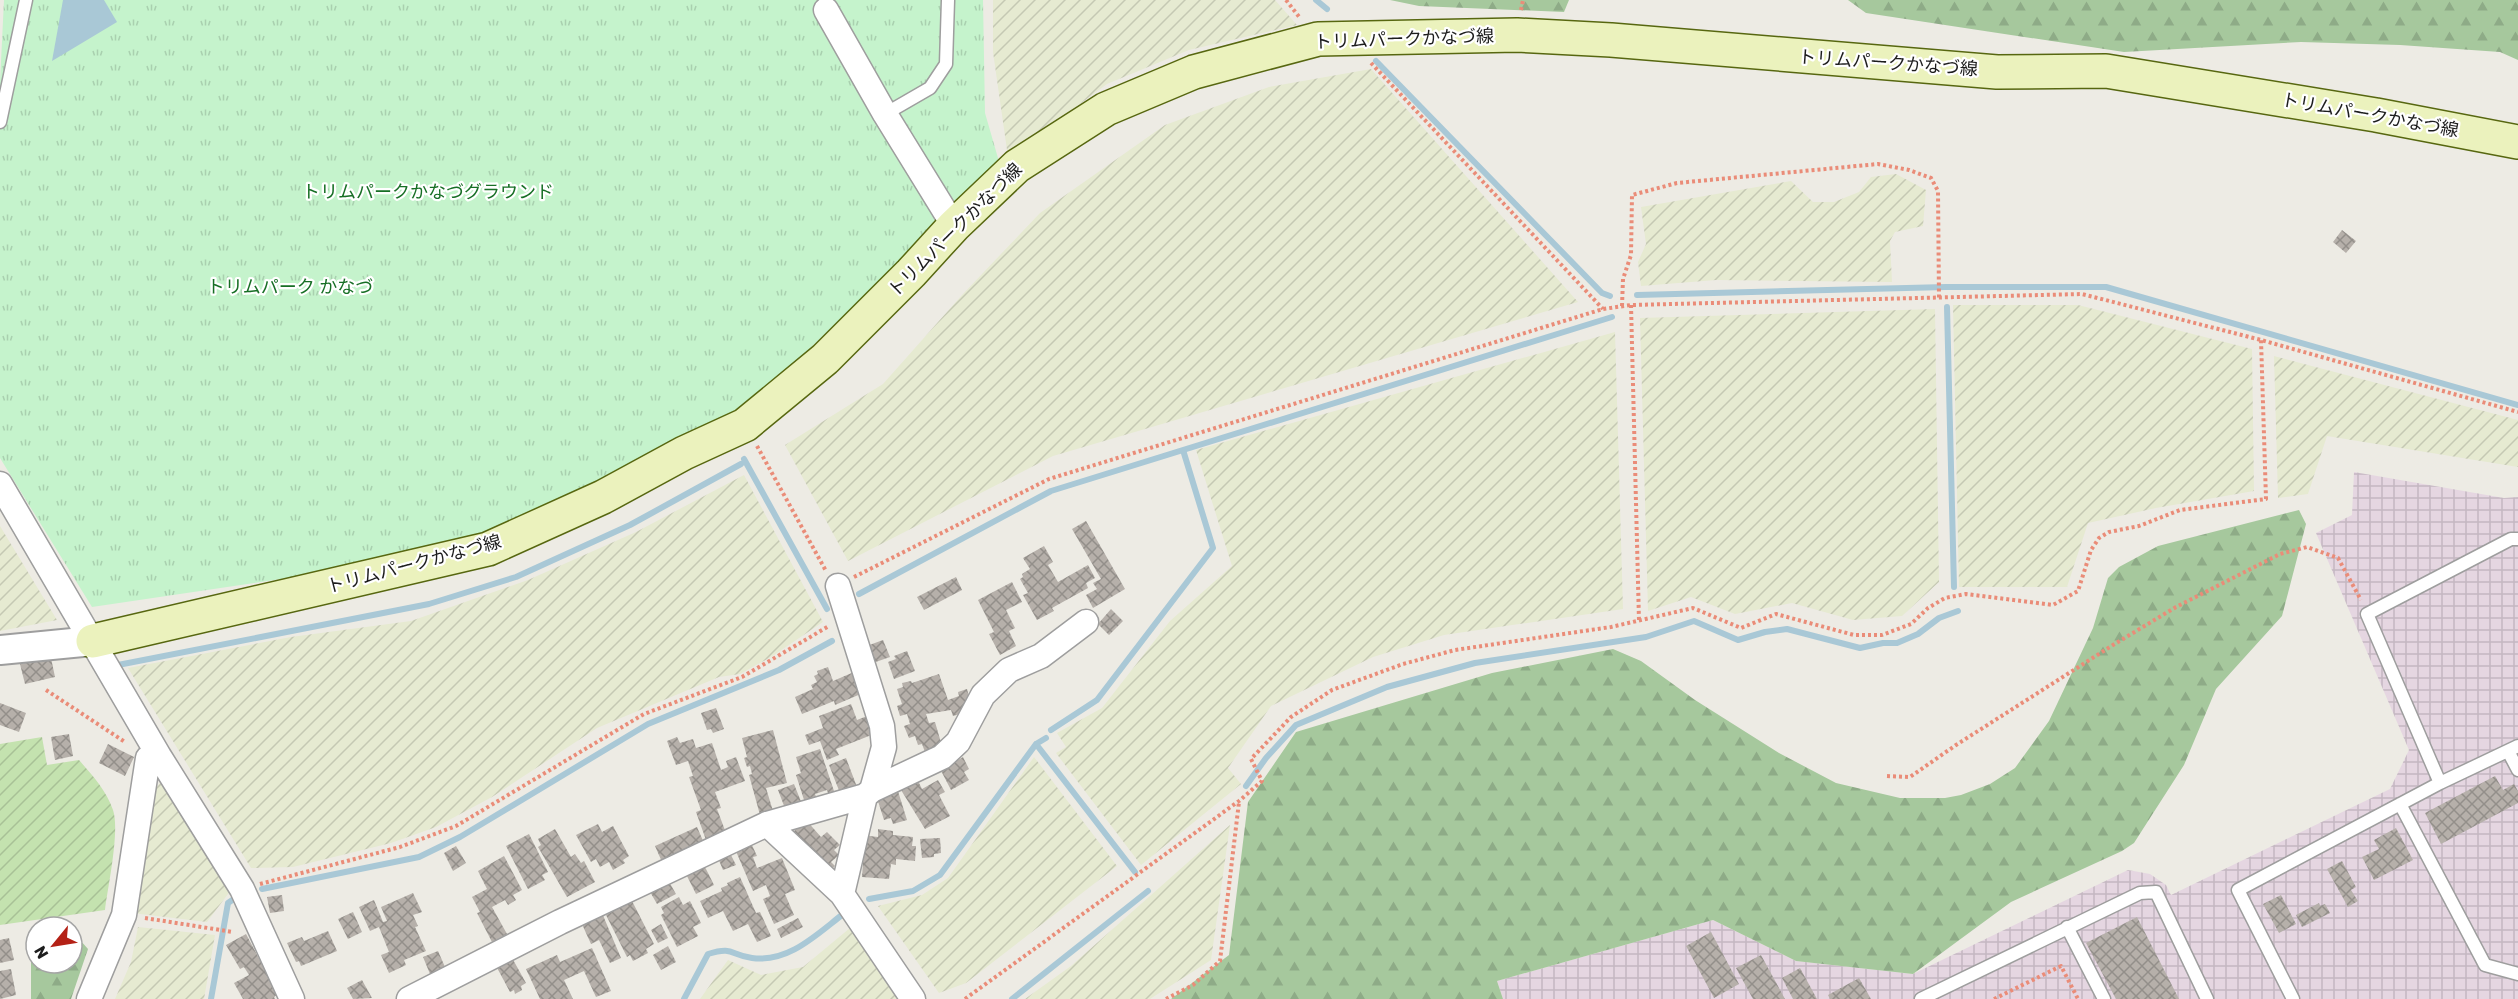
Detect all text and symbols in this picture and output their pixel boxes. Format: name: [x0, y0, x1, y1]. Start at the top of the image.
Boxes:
street label: トリムパークかなづ線: [1314, 25, 1494, 53]
street label: トリムパークかなづ線: [1797, 46, 1979, 80]
street label: トリムパークかなづ線: [2279, 89, 2461, 141]
street label: トリムパークかなづ線: [884, 159, 1026, 301]
park label: トリムパークかなづグラウンド: [302, 181, 554, 203]
park label: トリムパーク かなづ: [207, 276, 373, 298]
street label: トリムパークかなづ線: [324, 530, 504, 598]
north arrow: [24, 915, 84, 975]
text: N: [30, 943, 53, 962]

